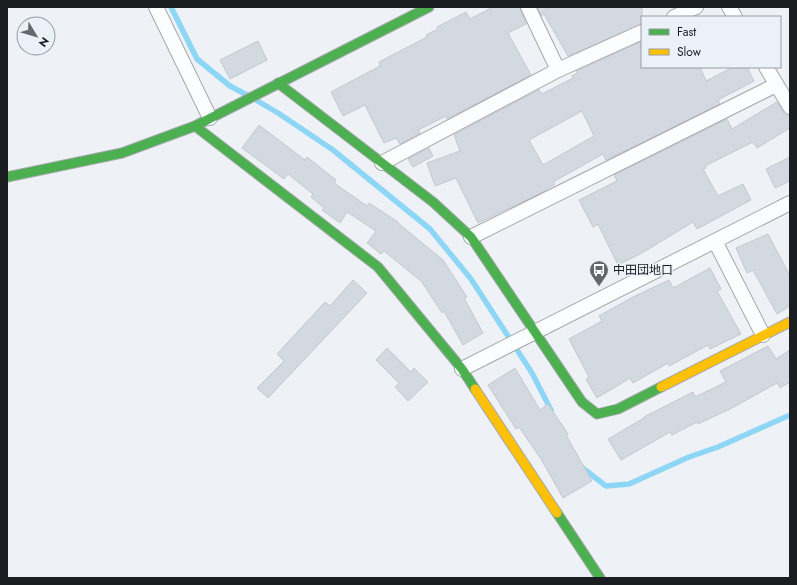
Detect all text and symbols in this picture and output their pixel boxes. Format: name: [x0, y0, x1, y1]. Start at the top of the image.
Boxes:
north arrow: [16, 16, 56, 56]
legend: [641, 16, 781, 68]
text: Fast: [677, 23, 696, 41]
text: N: [35, 34, 53, 51]
text: Slow: [677, 43, 702, 61]
bus stop icon: 中田団地口: [588, 259, 610, 287]
place label: 中田団地口: [613, 261, 673, 279]

